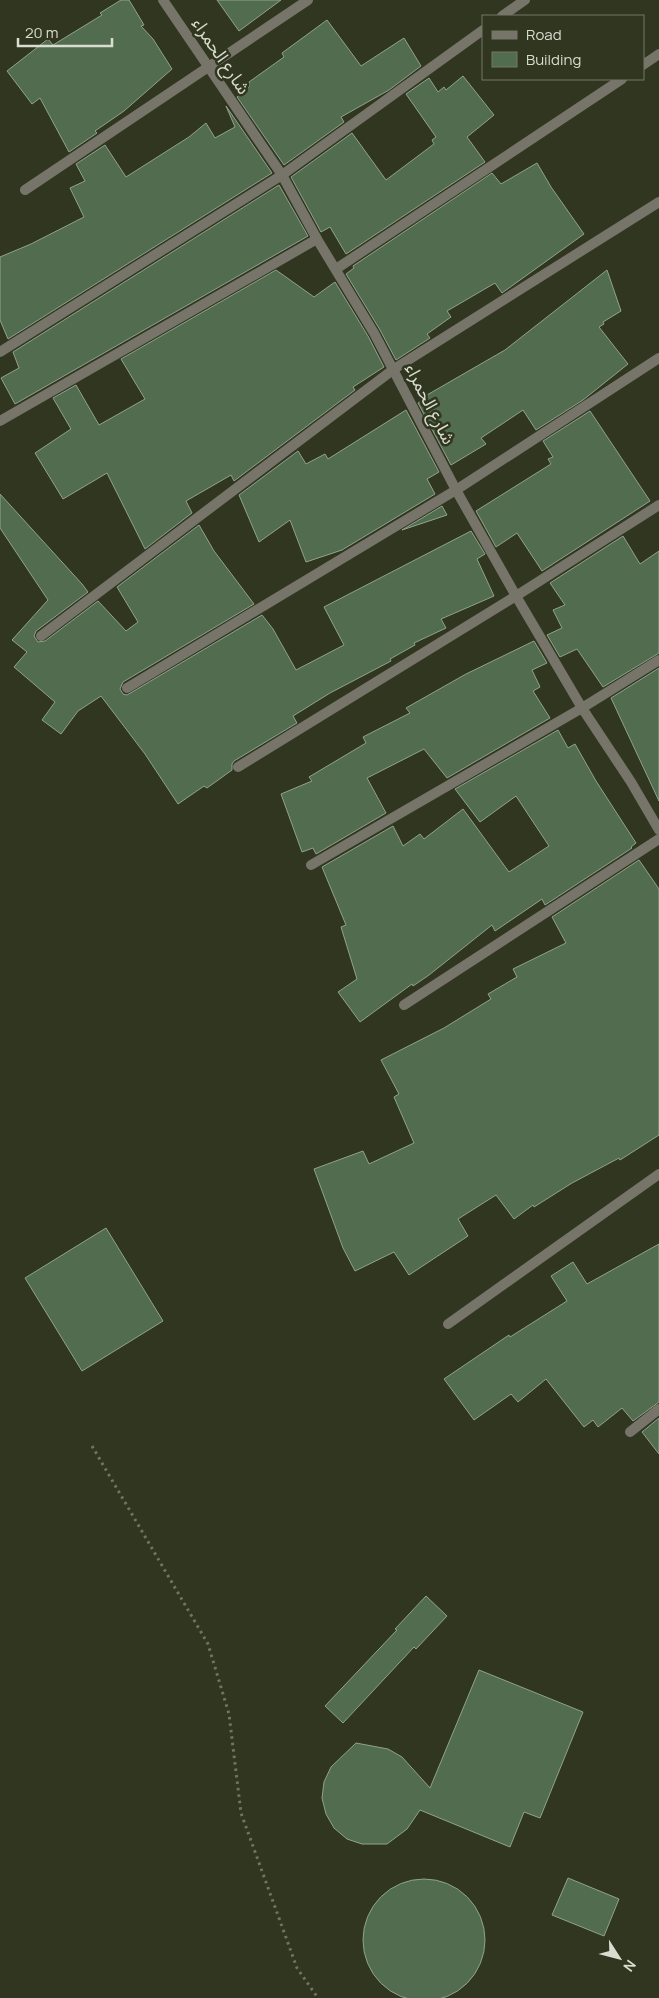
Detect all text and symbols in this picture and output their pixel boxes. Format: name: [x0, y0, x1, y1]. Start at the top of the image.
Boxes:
street label: شارع الحمراء: [185, 12, 256, 100]
scale bar: [18, 15, 111, 47]
legend: [482, 15, 644, 80]
text: 20 m: [25, 22, 58, 43]
text: Road: [526, 24, 562, 45]
text: Building: [526, 49, 581, 70]
street label: شارع الحمراء: [398, 359, 462, 450]
north arrow: [594, 1933, 644, 1983]
text: N: [619, 1956, 641, 1976]

